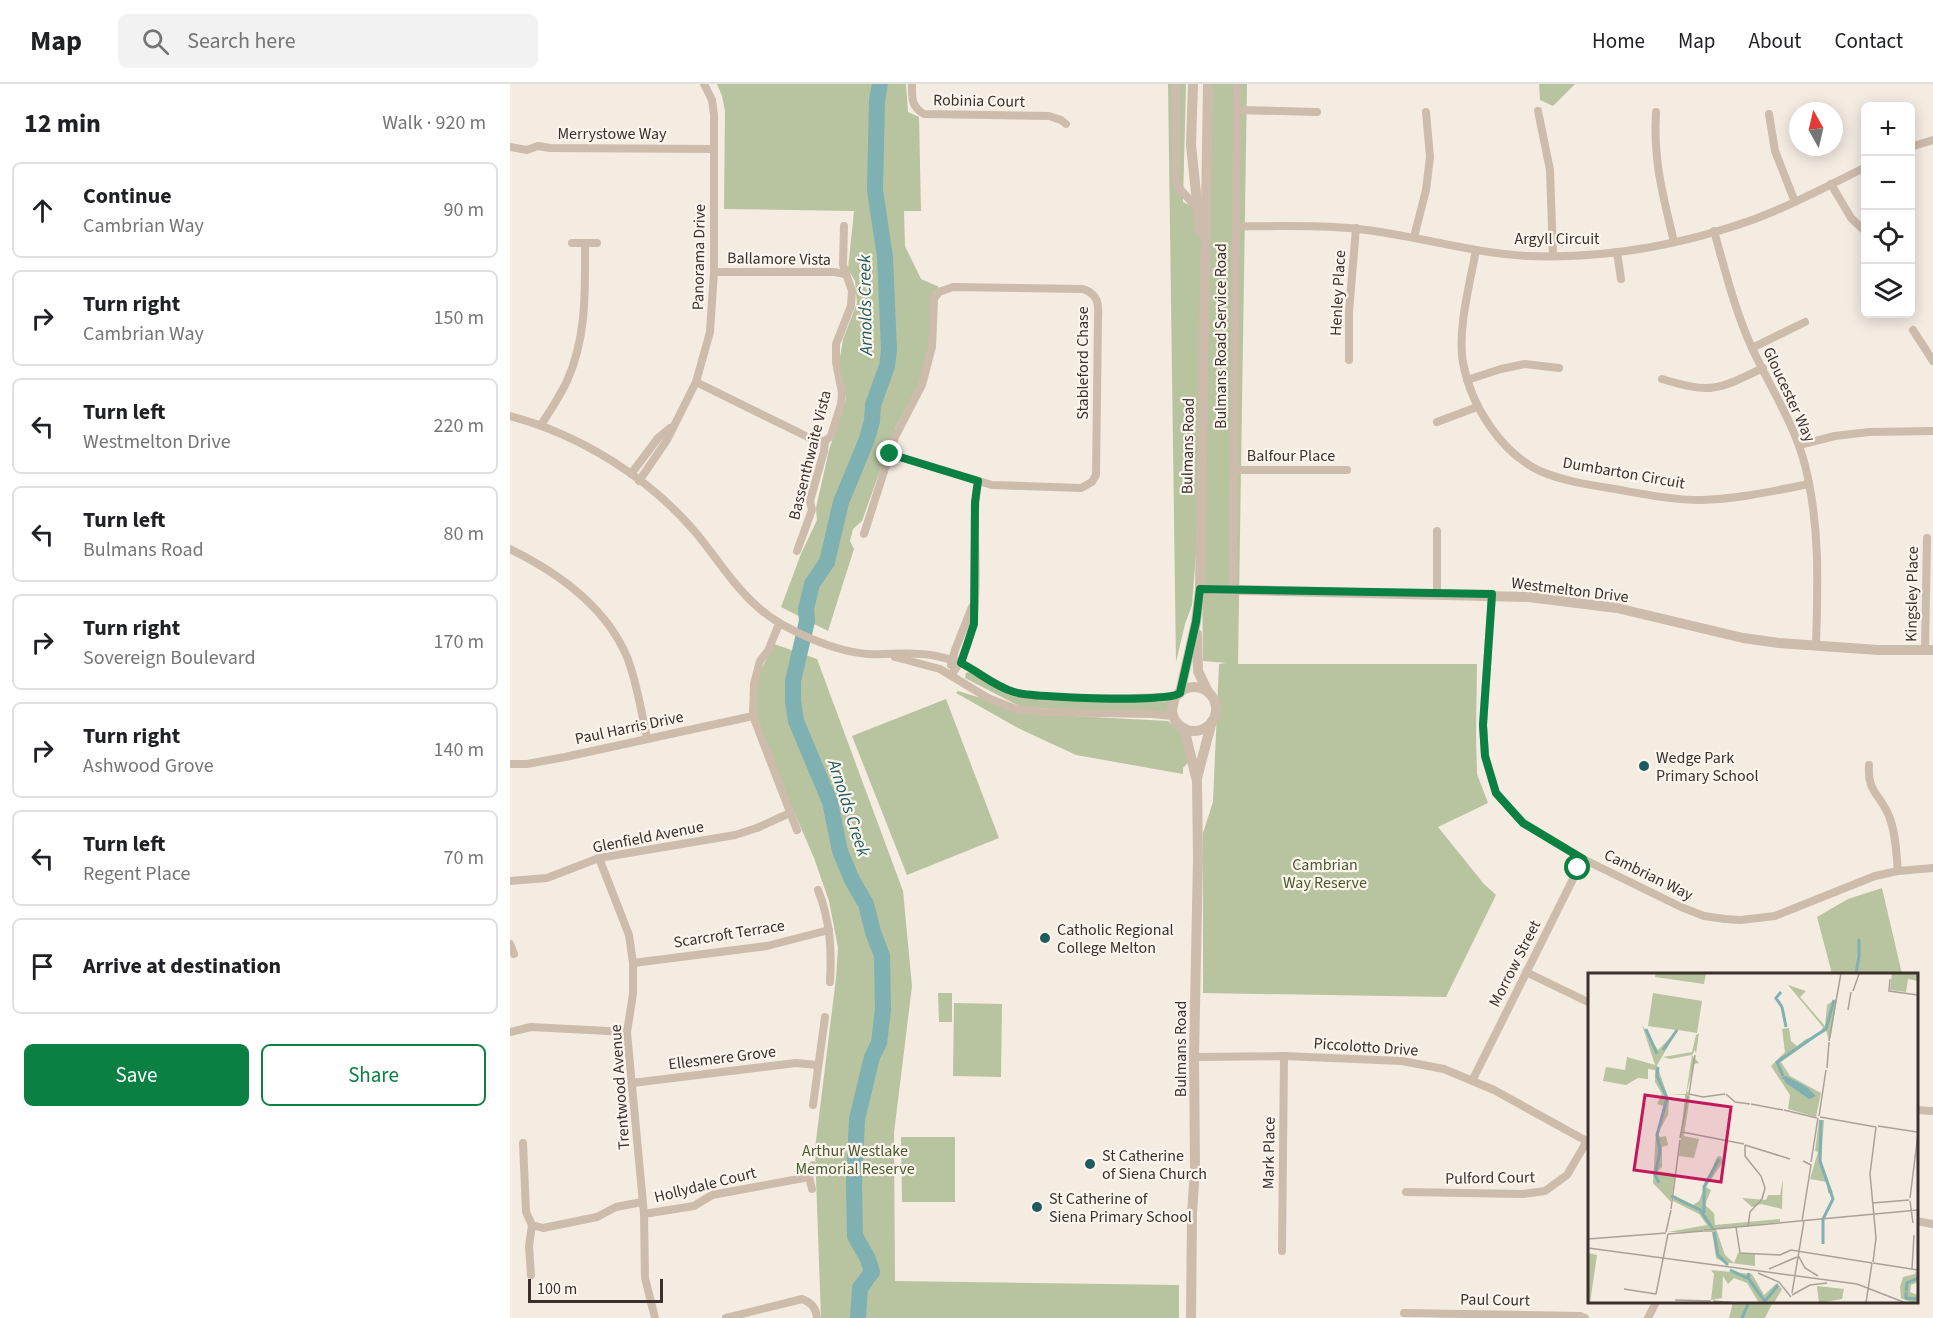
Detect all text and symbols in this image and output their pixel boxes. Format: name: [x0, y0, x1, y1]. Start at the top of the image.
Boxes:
search box: [118, 14, 538, 68]
text: Map: [30, 21, 82, 61]
icon: search: [139, 25, 172, 58]
text: Search here: [187, 25, 296, 57]
text: Home: [1592, 26, 1645, 56]
text: Map: [1678, 26, 1716, 56]
text: About: [1749, 26, 1801, 56]
text: Contact: [1834, 26, 1903, 56]
street label: Robinia Court: [933, 89, 1026, 113]
north arrow: [1789, 102, 1843, 156]
map controls: [1861, 102, 1915, 318]
button: +: [1861, 102, 1915, 156]
text: 12 min: [24, 105, 101, 142]
text: Walk · 920 m: [382, 109, 486, 137]
street label: Merrystowe Way: [557, 123, 667, 145]
button: −: [1861, 156, 1915, 210]
text: Continue: [83, 180, 172, 212]
icon: ahead: [26, 194, 59, 227]
text: 90 m: [444, 196, 484, 224]
street label: Panorama Drive: [687, 204, 711, 310]
button: locate: [1861, 210, 1915, 264]
text: Cambrian Way: [83, 212, 204, 240]
street label: Argyll Circuit: [1514, 228, 1600, 250]
street label: Bulmans Road Service Road: [1210, 243, 1232, 429]
street label: Ballamore Vista: [727, 247, 831, 271]
street label: Henley Place: [1325, 249, 1351, 337]
water label: Arnolds Creek: [852, 254, 879, 357]
button: layers: [1861, 264, 1915, 318]
text: Turn right: [83, 288, 180, 320]
icon: right: [26, 302, 59, 335]
text: 150 m: [434, 304, 484, 332]
street label: Stableford Chase: [1072, 306, 1094, 420]
text: Cambrian Way: [83, 320, 204, 348]
street label: Gloucester Way: [1757, 343, 1821, 446]
street label: Bassenthwaite Vista: [783, 388, 837, 522]
text: Turn left: [83, 396, 165, 428]
street label: Bulmans Road: [1176, 398, 1200, 494]
icon: left: [26, 410, 59, 443]
text: 220 m: [434, 412, 484, 440]
text: Westmelton Drive: [83, 428, 231, 456]
route end: [876, 440, 902, 466]
street label: Balfour Place: [1247, 445, 1335, 467]
street label: Dumbarton Circuit: [1561, 451, 1687, 495]
text: Turn left: [83, 504, 165, 536]
icon: left: [26, 518, 59, 551]
text: 80 m: [444, 520, 484, 548]
text: Bulmans Road: [83, 536, 204, 564]
street label: Kingsley Place: [1900, 546, 1924, 642]
street label: Westmelton Drive: [1510, 572, 1630, 608]
text: Turn right: [83, 612, 180, 644]
icon: right: [26, 626, 59, 659]
text: 170 m: [434, 628, 484, 656]
text: Sovereign Boulevard: [83, 644, 256, 672]
street label: Paul Harris Drive: [573, 706, 686, 750]
text: Turn right: [83, 720, 180, 752]
icon: right: [26, 734, 59, 767]
text: 140 m: [434, 736, 484, 764]
place label: Wedge Park Primary School: [1656, 747, 1758, 787]
text: Ashwood Grove: [83, 752, 214, 780]
water label: Arnolds Creek: [821, 755, 876, 860]
marker: Wedge Park Primary School: [1637, 759, 1651, 773]
street label: Glenfield Avenue: [591, 815, 706, 859]
text: Turn left: [83, 828, 165, 860]
icon: left: [26, 842, 59, 875]
text: 70 m: [444, 844, 484, 872]
street label: Cambrian Way: [1600, 844, 1697, 906]
park label: Cambrian Way Reserve: [1283, 854, 1367, 894]
route start: [1564, 854, 1590, 880]
text: Regent Place: [83, 860, 190, 888]
street label: Scarcroft Terrace: [672, 914, 786, 954]
street label: Morrow Street: [1484, 916, 1546, 1011]
place label: Catholic Regional College Melton: [1057, 919, 1174, 959]
marker: Catholic Regional College Melton: [1038, 931, 1052, 945]
icon: arrive: [26, 950, 59, 983]
text: Arrive at destination: [83, 950, 281, 982]
inset map: [1588, 973, 1918, 1303]
street label: Bulmans Road: [1170, 1001, 1192, 1097]
street label: Trentwood Avenue: [605, 1024, 635, 1150]
street label: Piccolotto Drive: [1313, 1032, 1419, 1062]
street label: Ellesmere Grove: [667, 1040, 777, 1076]
button: Save: [24, 1044, 249, 1106]
button: Share: [261, 1044, 486, 1106]
street label: Mark Place: [1257, 1117, 1281, 1189]
park label: Arthur Westlake Memorial Reserve: [795, 1140, 915, 1180]
place label: St Catherine of Siena Church: [1102, 1145, 1207, 1185]
marker: St Catherine of Siena Church: [1083, 1157, 1097, 1171]
street label: Hollydale Court: [652, 1162, 759, 1208]
street label: Pulford Court: [1445, 1166, 1536, 1190]
place label: St Catherine of Siena Primary School: [1049, 1188, 1192, 1228]
marker: St Catherine of Siena Primary School: [1030, 1200, 1044, 1214]
scale bar: [528, 1276, 663, 1304]
text: 100 m: [537, 1278, 577, 1300]
street label: Paul Court: [1460, 1288, 1531, 1312]

